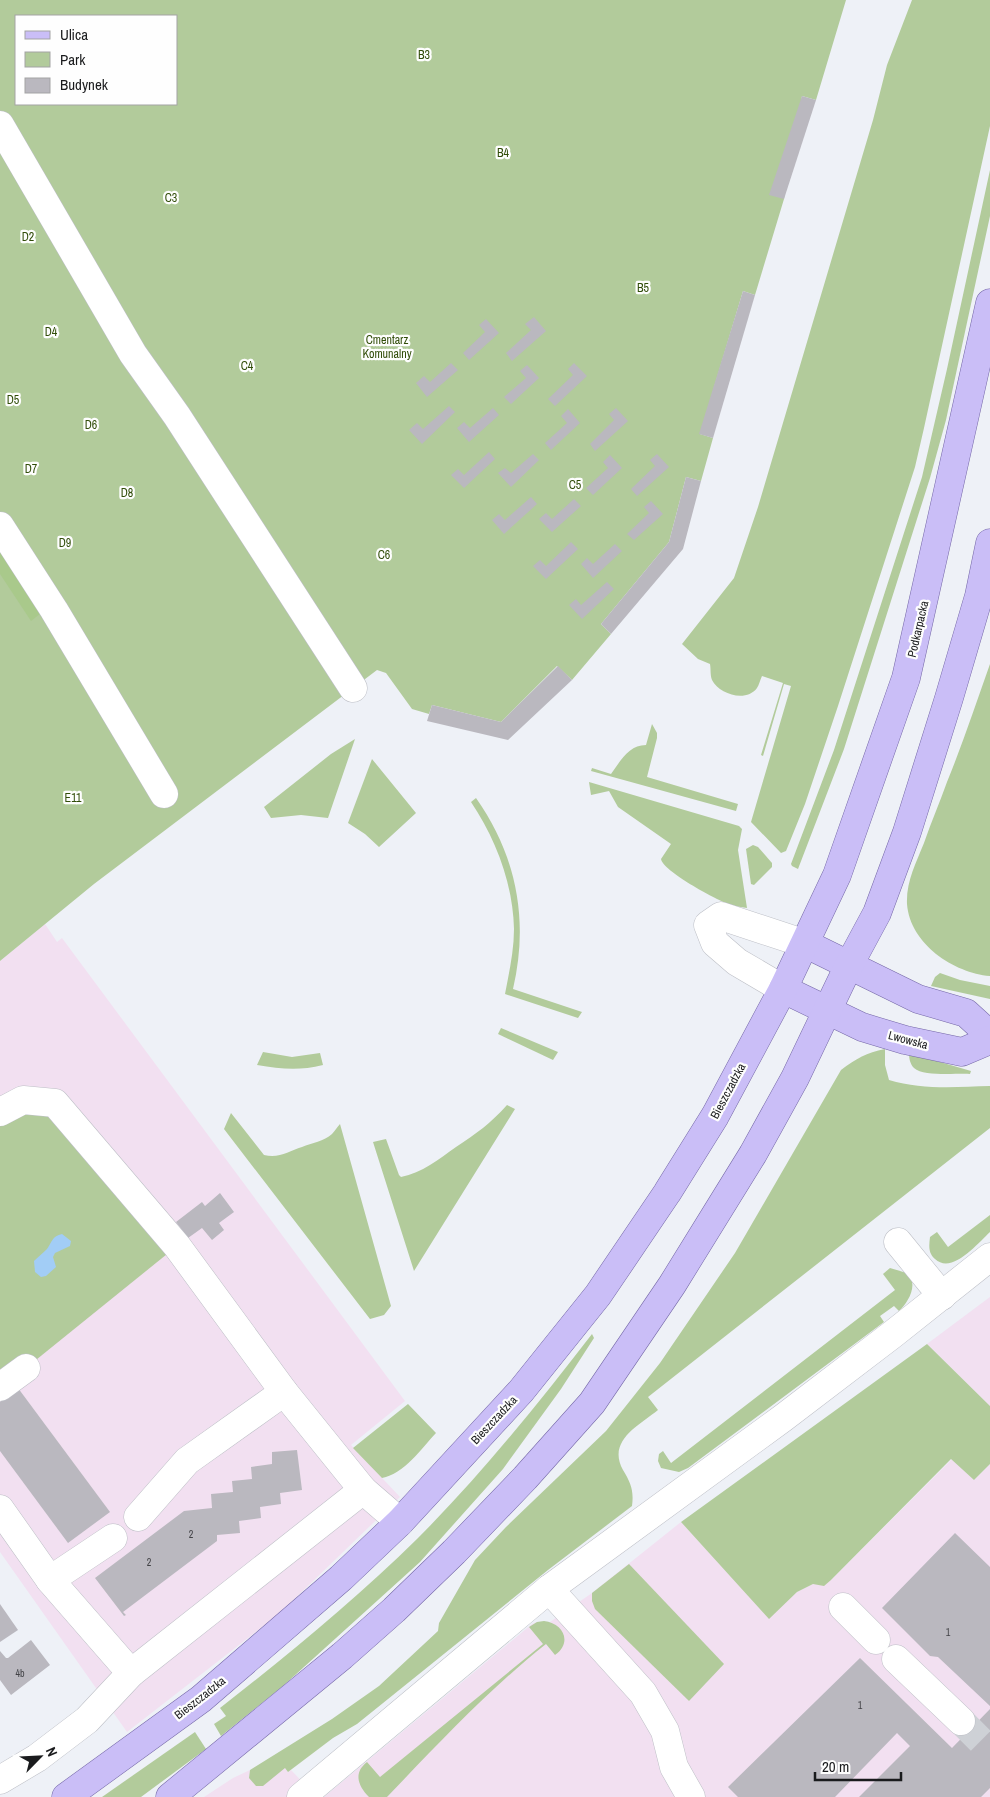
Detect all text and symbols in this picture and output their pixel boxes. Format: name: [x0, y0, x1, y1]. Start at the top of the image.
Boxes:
legend: [15, 15, 178, 105]
text: Ulica: [60, 24, 88, 45]
park label: B3: [418, 47, 430, 63]
text: Park: [60, 49, 86, 70]
text: Budynek: [60, 74, 109, 95]
park label: B4: [497, 145, 510, 161]
park label: C3: [165, 190, 177, 206]
park label: D2: [22, 229, 34, 245]
park label: B5: [637, 280, 650, 296]
park label: D4: [45, 324, 58, 340]
park label: Cmentarz Komunalny: [362, 332, 412, 362]
park label: C4: [241, 358, 254, 374]
park label: D5: [7, 392, 20, 408]
park label: D6: [85, 417, 97, 433]
park label: D7: [25, 461, 38, 477]
park label: C5: [569, 477, 582, 493]
park label: D8: [121, 485, 133, 501]
park label: D9: [59, 535, 71, 551]
park label: C6: [378, 547, 390, 563]
street label: Podkarpacka: [904, 599, 932, 659]
park label: E11: [65, 790, 82, 806]
street label: Lwowska: [886, 1027, 930, 1053]
street label: Bieszczadzka: [707, 1060, 750, 1122]
street label: Bieszczadzka: [467, 1392, 521, 1448]
house number: 2: [189, 1528, 194, 1541]
house number: 2: [147, 1556, 152, 1569]
house number: 1: [946, 1626, 951, 1639]
house number: 4b: [15, 1667, 25, 1680]
street label: Bieszczadzka: [171, 1673, 229, 1723]
house number: 1: [858, 1699, 863, 1712]
north arrow: [15, 1732, 65, 1782]
text: N: [42, 1744, 62, 1759]
scale bar: [815, 1750, 901, 1782]
text: 20 m: [822, 1756, 849, 1777]

